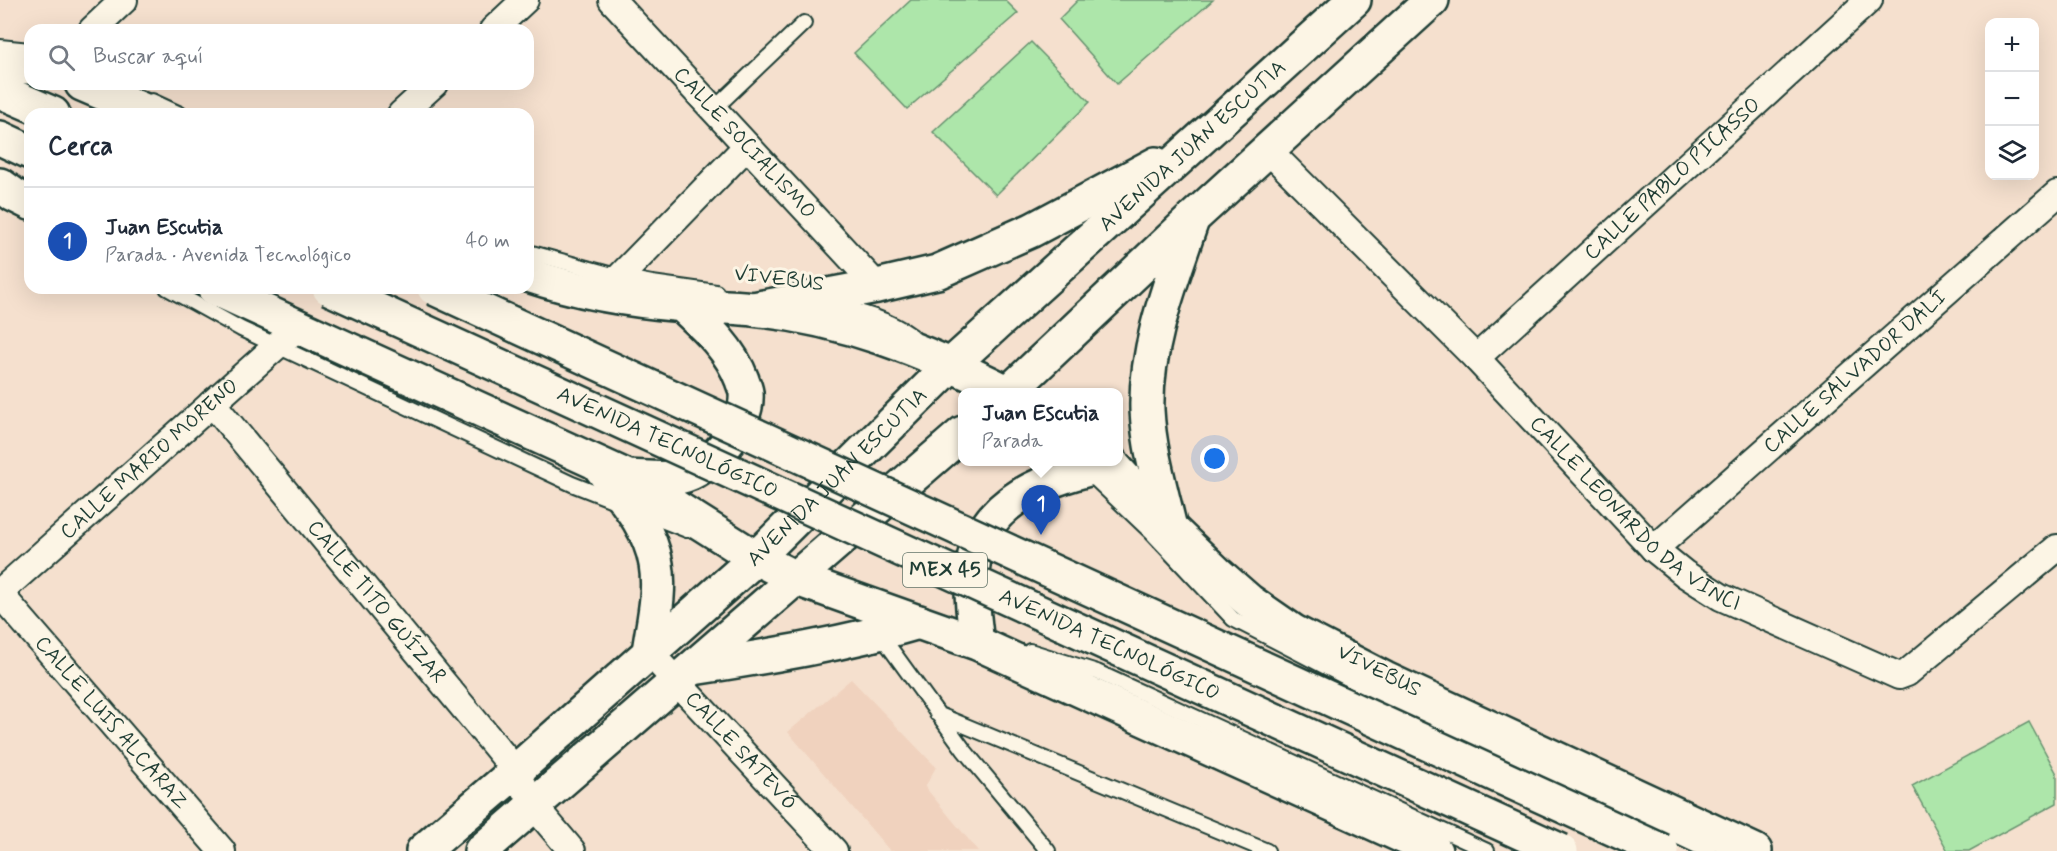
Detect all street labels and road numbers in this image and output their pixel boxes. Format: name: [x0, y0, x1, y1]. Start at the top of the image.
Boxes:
street label: AVENIDA JUAN ESCUTIA: [1093, 54, 1292, 238]
street label: CALLE SOCIALISMO: [667, 61, 822, 225]
street label: CALLE PABLO PICASSO: [1578, 91, 1767, 267]
street label: VIVEBUS: [732, 260, 826, 298]
street label: CALLE SALVADOR DALÍ: [1758, 284, 1953, 460]
street label: CALLE MARIO MORENO: [54, 372, 245, 546]
street label: AVENIDA TECNOLÓGICO: [552, 380, 782, 505]
street label: AVENIDA JUAN ESCUTIA: [741, 382, 934, 573]
street label: CALLE LEONARDO DA VINCI: [1523, 410, 1745, 618]
street label: CALLE TITO GUÍZAR: [301, 514, 452, 690]
road number: MEX 45: [903, 553, 987, 587]
street label: AVENIDA TECNOLÓGICO: [994, 582, 1224, 707]
street label: CALLE LUIS ALCARAZ: [28, 630, 194, 815]
street label: VIVEBUS: [1332, 638, 1426, 704]
street label: CALLE SATEVÓ: [679, 685, 803, 816]

